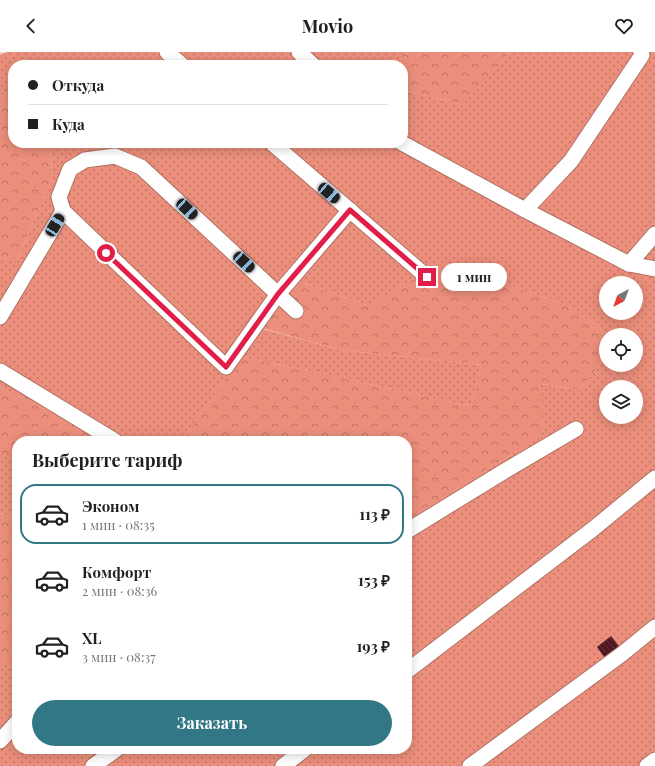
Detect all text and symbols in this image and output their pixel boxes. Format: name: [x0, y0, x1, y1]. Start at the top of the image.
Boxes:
text: Movio: [302, 14, 353, 38]
icon: back: [20, 15, 42, 37]
icon: heart: [613, 15, 635, 37]
text: Откуда: [52, 75, 104, 95]
text: Куда: [52, 114, 85, 134]
car: [316, 181, 342, 205]
car: [174, 196, 200, 222]
car: [44, 212, 66, 238]
route start: [97, 244, 115, 262]
car: [231, 249, 257, 275]
callout: 1 мин: [441, 263, 507, 291]
route end: [418, 268, 436, 286]
text: 1 мин: [457, 268, 491, 285]
north arrow: [599, 276, 643, 320]
map controls: [599, 276, 643, 424]
button: locate: [599, 328, 643, 372]
button: layers: [599, 380, 643, 424]
text: Выберите тариф: [32, 448, 182, 472]
icon: car: [34, 496, 70, 532]
text: Эконом: [82, 496, 139, 516]
text: 113 ₽: [359, 504, 390, 524]
text: 1 мин · 08:35: [82, 516, 155, 533]
icon: car: [34, 562, 70, 598]
text: Комфорт: [82, 562, 151, 582]
text: 153 ₽: [358, 570, 390, 590]
text: 2 мин · 08:36: [82, 582, 157, 599]
icon: car: [34, 628, 70, 664]
text: XL: [82, 628, 102, 648]
text: 193 ₽: [357, 636, 390, 656]
text: 3 мин · 08:37: [82, 648, 155, 665]
button: Заказать: [32, 700, 392, 746]

